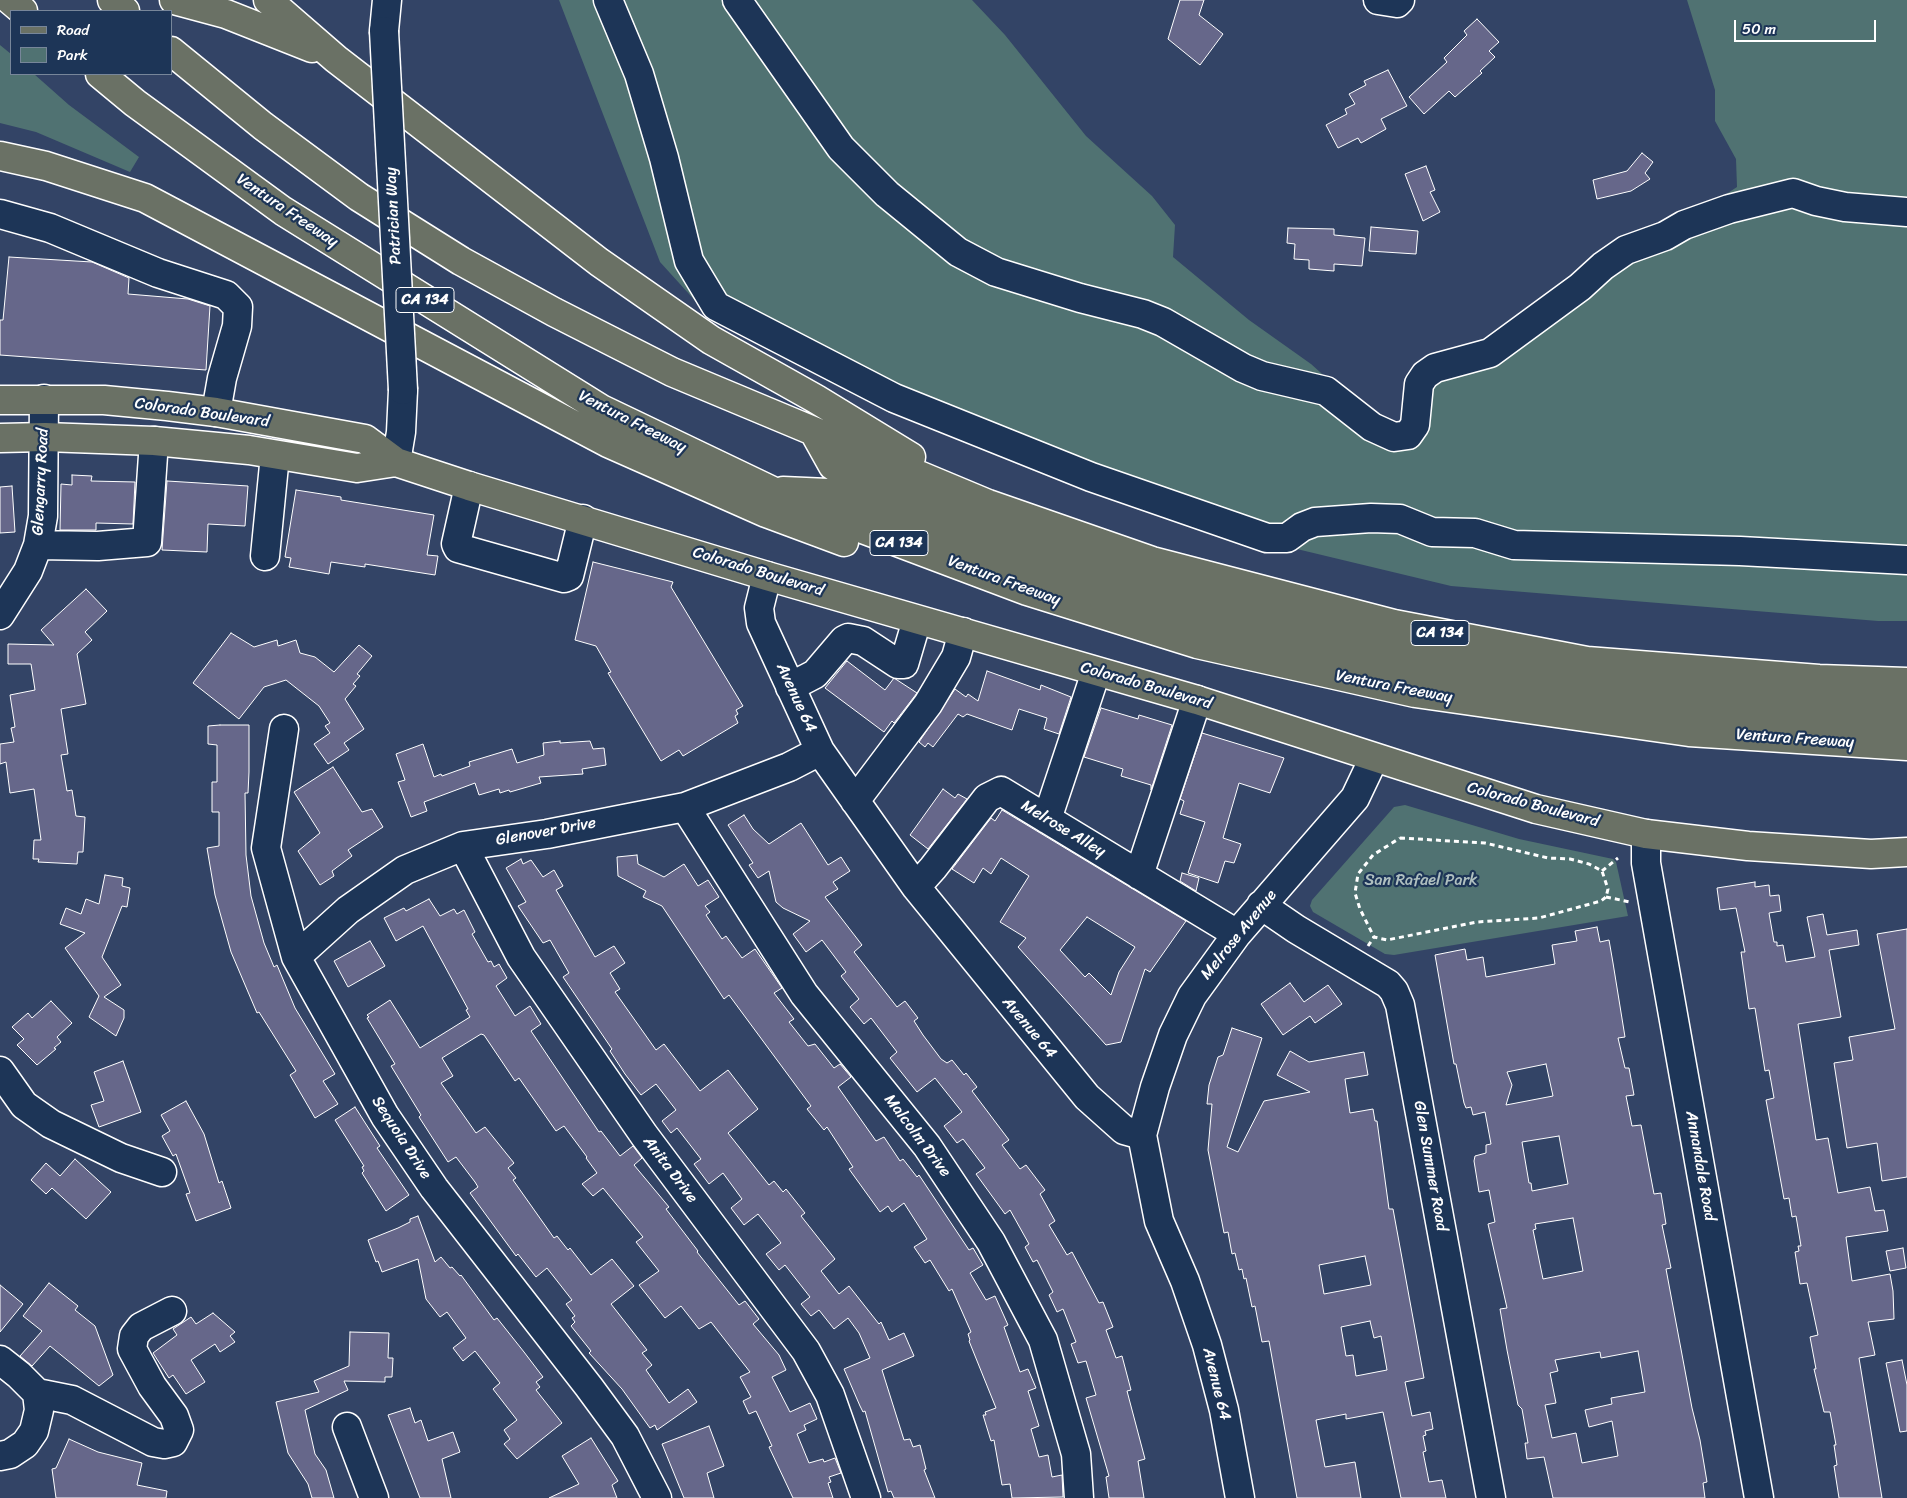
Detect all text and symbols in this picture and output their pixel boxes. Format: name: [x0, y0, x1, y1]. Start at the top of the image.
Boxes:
legend: [10, 10, 172, 75]
scale bar: [1737, 10, 1880, 42]
text: 50 m: [1742, 16, 1776, 42]
text: Road: [57, 17, 89, 43]
text: Park: [57, 42, 88, 68]
street label: Patrician Way: [382, 167, 406, 265]
street label: Ventura Freeway: [233, 170, 341, 252]
road number: CA 134: [396, 288, 454, 312]
street label: Ventura Freeway: [575, 387, 689, 457]
street label: Colorado Boulevard: [134, 394, 270, 432]
street label: Glengarry Road: [29, 428, 53, 536]
road number: CA 134: [870, 530, 928, 556]
street label: Colorado Boulevard: [690, 543, 826, 601]
street label: Ventura Freeway: [945, 552, 1063, 610]
road number: CA 134: [1411, 620, 1469, 646]
street label: Colorado Boulevard: [1078, 658, 1214, 714]
street label: Avenue 64: [772, 660, 820, 736]
street label: Ventura Freeway: [1334, 666, 1454, 708]
street label: Ventura Freeway: [1735, 725, 1855, 753]
street label: Colorado Boulevard: [1465, 778, 1601, 832]
street label: Melrose Alley: [1017, 796, 1109, 862]
street label: Glenover Drive: [494, 814, 598, 850]
park label: San Rafael Park: [1365, 871, 1477, 891]
street label: Melrose Avenue: [1197, 886, 1281, 984]
street label: Avenue 64: [998, 993, 1060, 1063]
street label: Malcolm Drive: [880, 1091, 954, 1181]
street label: Sequoia Drive: [367, 1093, 435, 1183]
street label: Glen Summer Road: [1409, 1099, 1451, 1233]
street label: Annandale Road: [1681, 1109, 1719, 1223]
street label: Anita Drive: [639, 1133, 701, 1207]
street label: Avenue 64: [1198, 1346, 1234, 1422]

